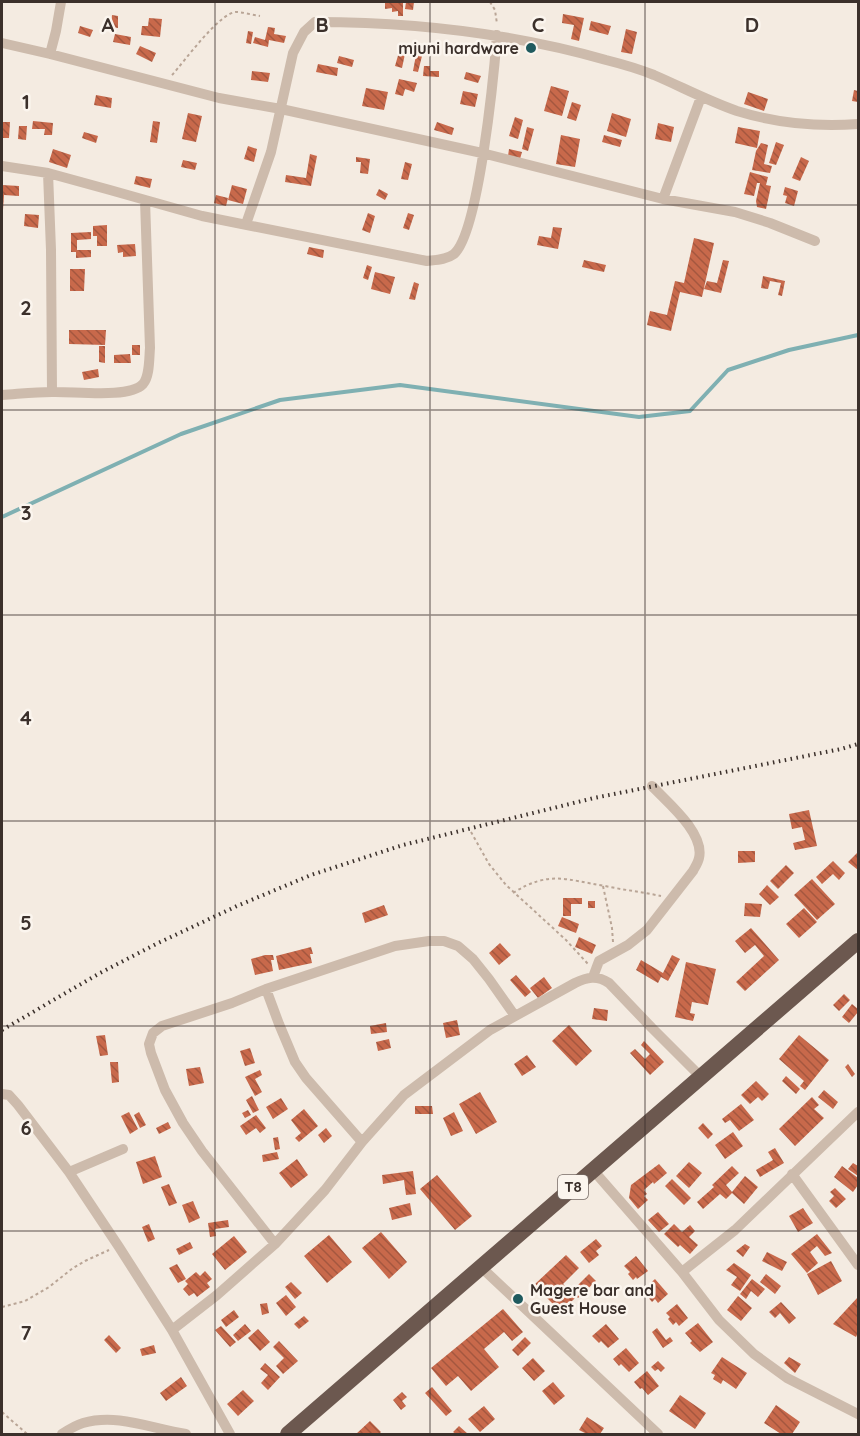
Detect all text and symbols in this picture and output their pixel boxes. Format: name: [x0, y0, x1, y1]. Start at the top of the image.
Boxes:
text: A: [102, 12, 115, 37]
text: B: [315, 12, 329, 37]
text: C: [532, 12, 545, 37]
text: D: [745, 12, 759, 37]
place label: mjuni hardware: [398, 38, 519, 58]
marker: mjuni hardware: [524, 41, 538, 55]
text: 1: [22, 89, 30, 114]
text: 2: [20, 295, 32, 320]
text: 3: [21, 500, 31, 525]
text: 4: [20, 705, 32, 730]
text: 5: [20, 910, 32, 935]
text: 6: [20, 1115, 32, 1140]
road number: T8: [558, 1175, 588, 1199]
place label: Magere bar and Guest House: [530, 1280, 654, 1318]
marker: Magere bar and Guest House: [511, 1292, 525, 1306]
text: 7: [21, 1320, 32, 1345]

